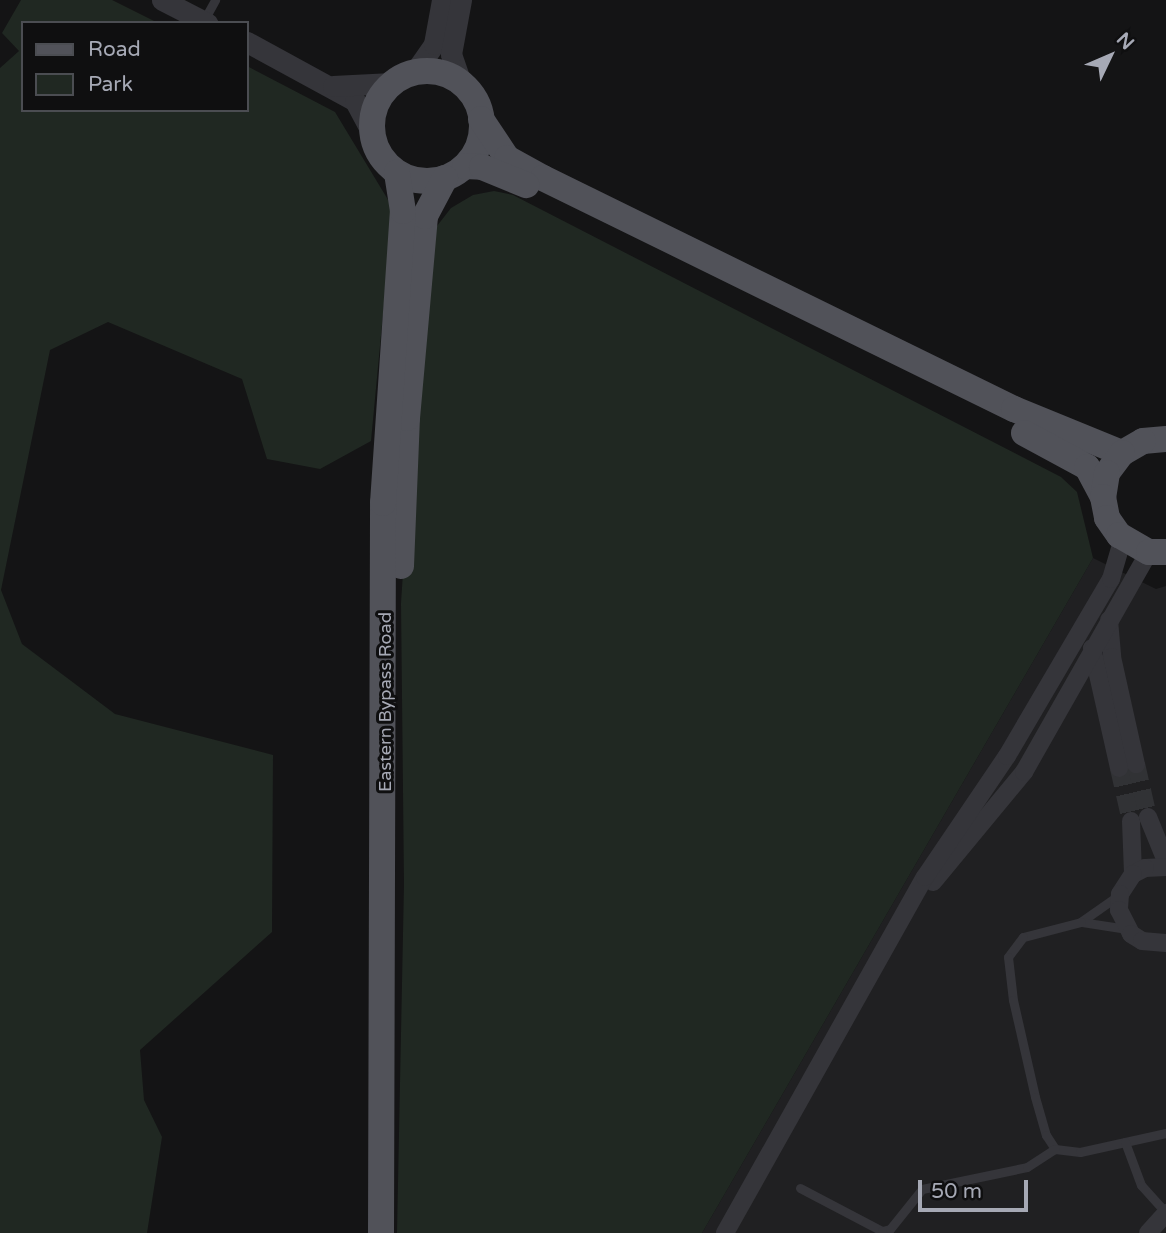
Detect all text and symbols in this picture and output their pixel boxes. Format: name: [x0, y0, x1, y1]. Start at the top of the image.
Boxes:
legend: [21, 21, 248, 112]
north arrow: [1075, 21, 1145, 91]
text: N: [1112, 28, 1138, 55]
text: Road: [88, 37, 141, 62]
text: Park: [88, 72, 133, 97]
street label: Eastern Bypass Road: [374, 612, 396, 792]
scale bar: [921, 1166, 1031, 1210]
text: 50 m: [931, 1179, 982, 1204]

